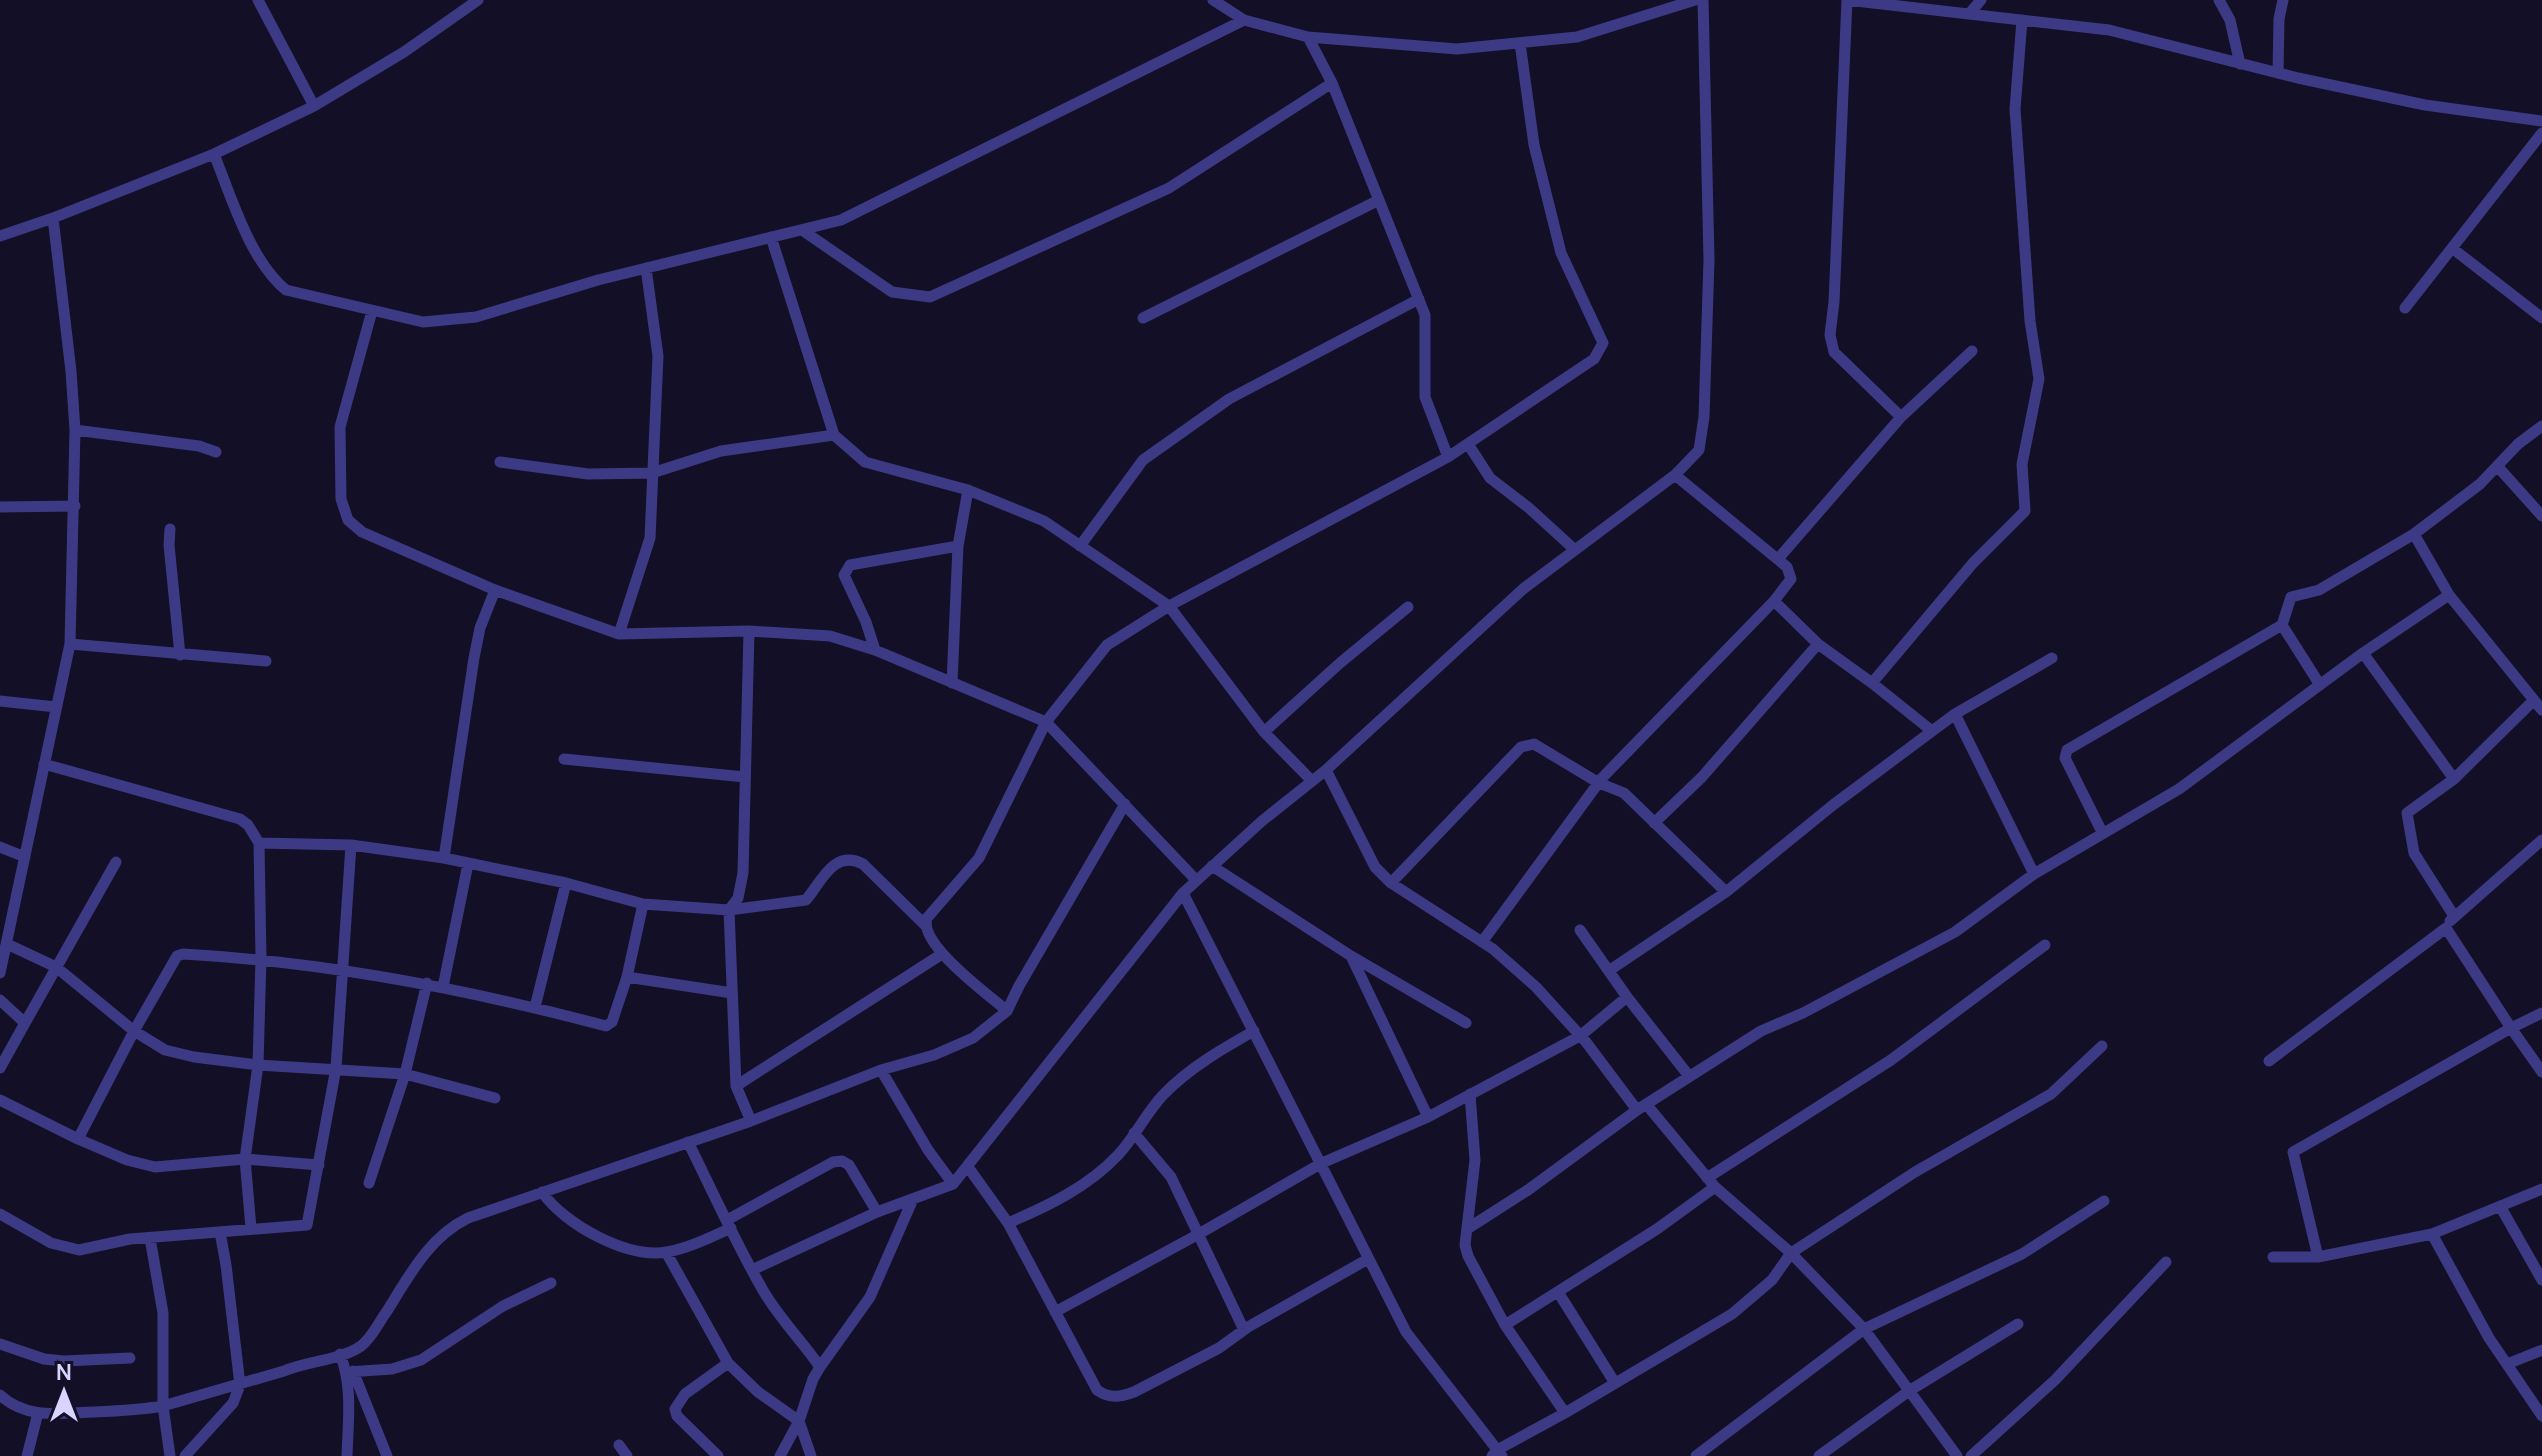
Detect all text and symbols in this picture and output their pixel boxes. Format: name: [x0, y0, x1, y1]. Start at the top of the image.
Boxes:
north arrow: [24, 1352, 104, 1432]
text: N: [56, 1357, 72, 1387]

